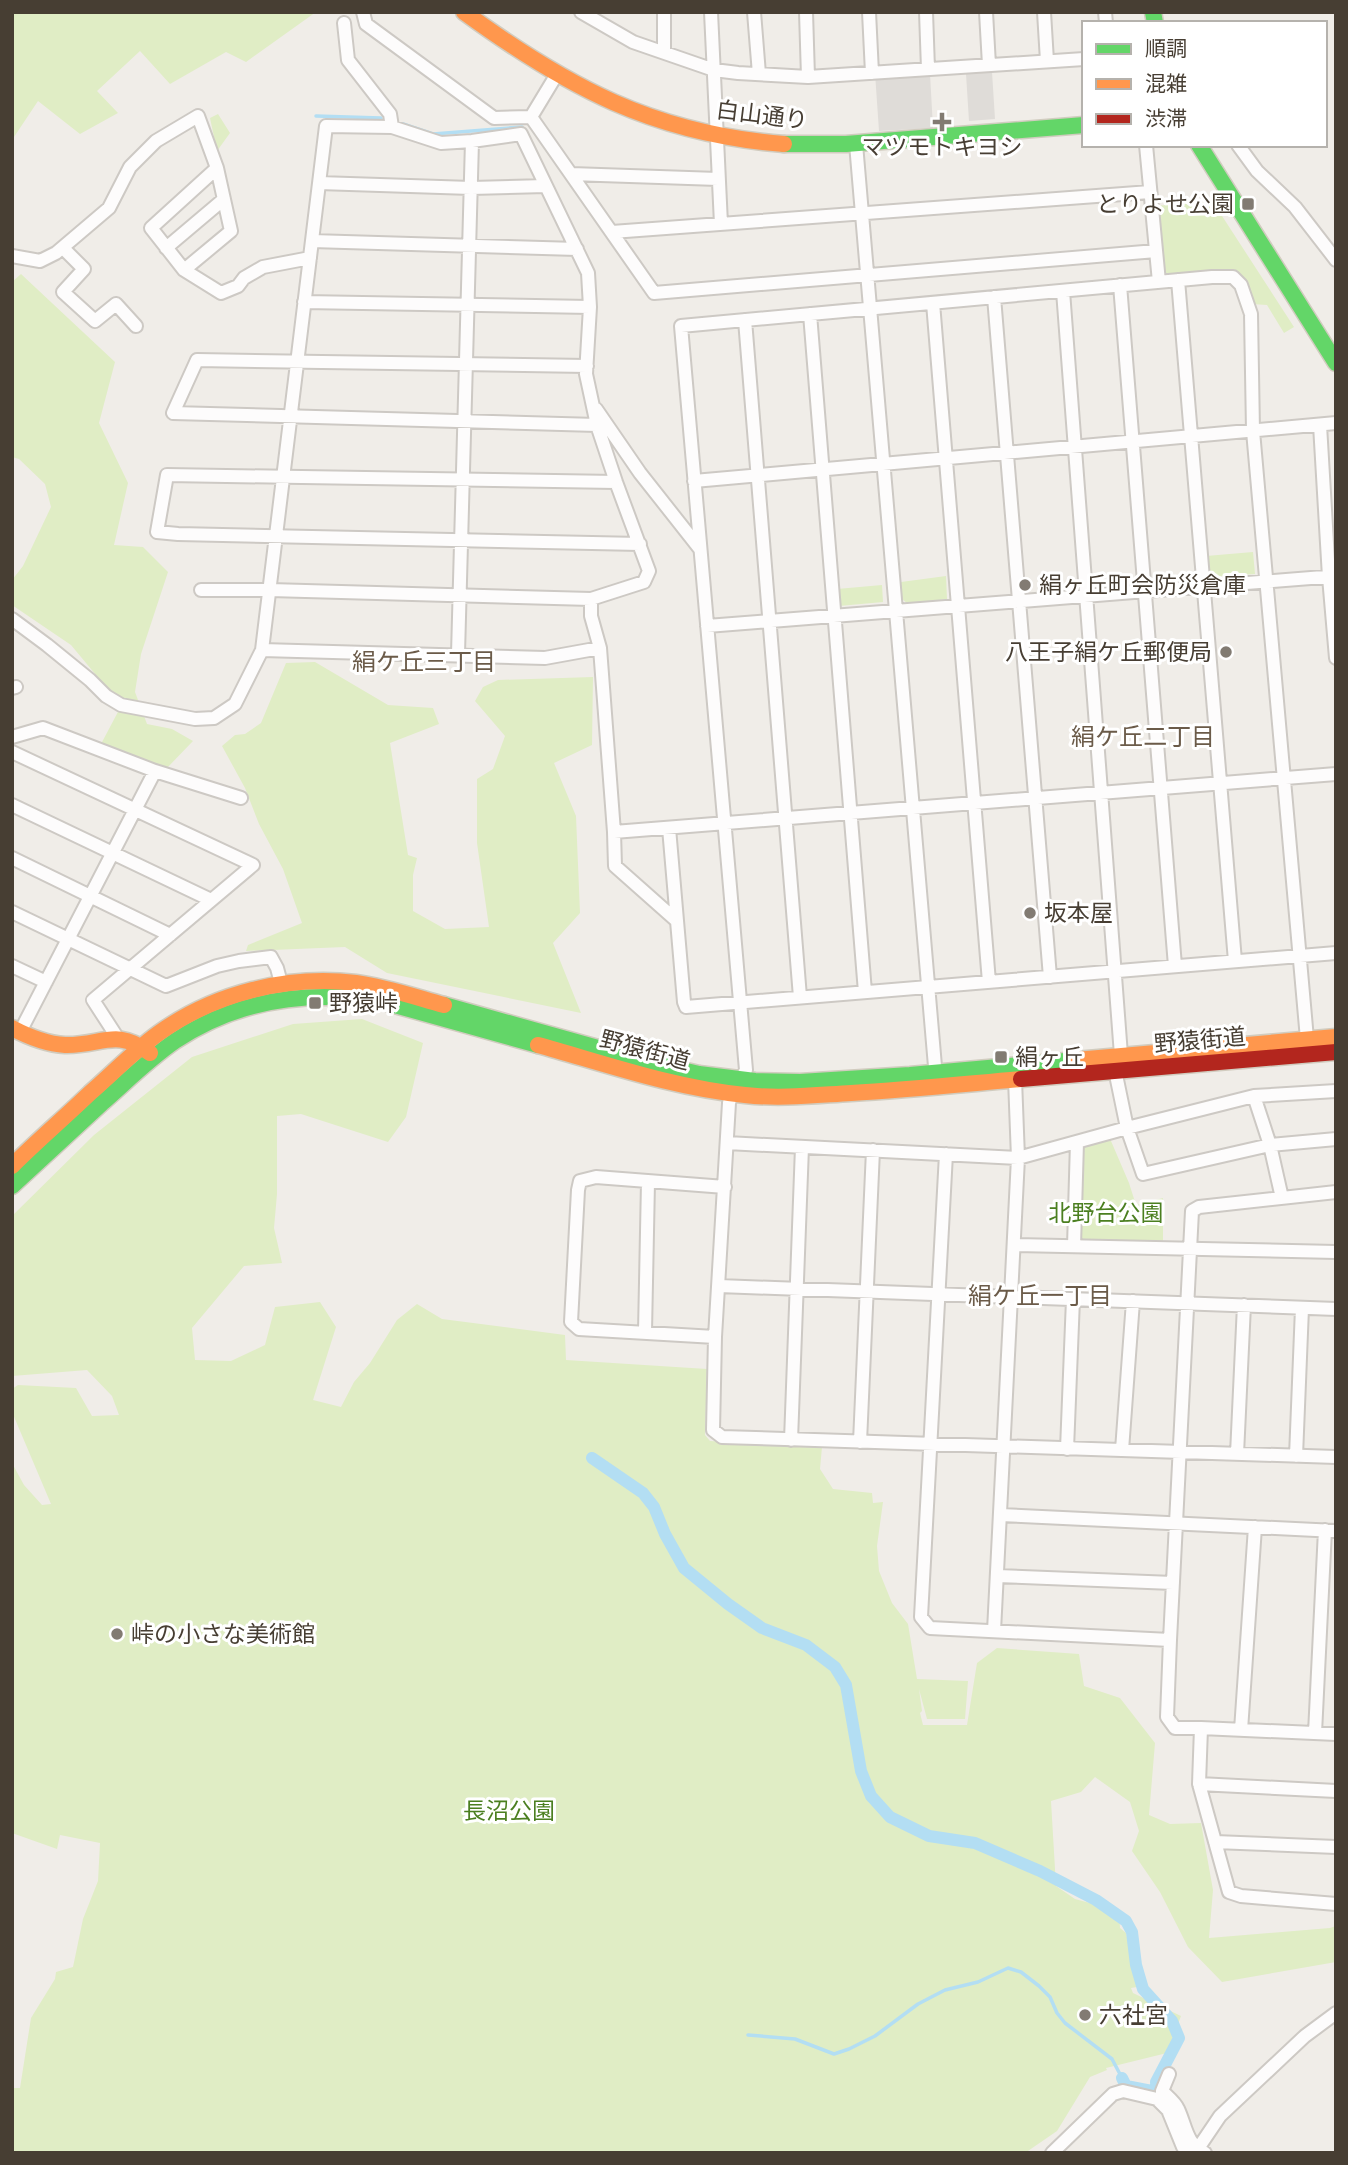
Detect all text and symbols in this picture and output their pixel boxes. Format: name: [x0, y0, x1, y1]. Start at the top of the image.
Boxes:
legend: [1082, 21, 1327, 147]
text: 順調: [1145, 34, 1187, 63]
text: 混雑: [1145, 69, 1187, 98]
street label: 白山通り: [714, 94, 810, 136]
text: 渋滞: [1145, 104, 1187, 133]
marker: マツモトキヨシ: [934, 114, 950, 130]
place label: マツモトキヨシ: [862, 131, 1023, 163]
place label: とりよせ公園: [1096, 188, 1234, 220]
marker: とりよせ公園: [1240, 196, 1256, 212]
place label: 絹ヶ丘町会防災倉庫: [1039, 569, 1246, 601]
marker: 絹ヶ丘町会防災倉庫: [1017, 577, 1033, 593]
place label: 八王子絹ケ丘郵便局: [1005, 636, 1212, 668]
marker: 八王子絹ケ丘郵便局: [1218, 644, 1234, 660]
district label: 絹ケ丘三丁目: [352, 645, 496, 678]
district label: 絹ケ丘二丁目: [1071, 720, 1215, 753]
place label: 坂本屋: [1044, 897, 1113, 929]
marker: 坂本屋: [1022, 905, 1038, 921]
place label: 野猿峠: [329, 987, 398, 1019]
marker: 野猿峠: [307, 995, 323, 1011]
street label: 野猿街道: [1153, 1020, 1247, 1060]
street label: 野猿街道: [596, 1023, 694, 1077]
place label: 絹ヶ丘: [1015, 1041, 1084, 1073]
marker: 絹ヶ丘: [993, 1049, 1009, 1065]
park label: 北野台公園: [1049, 1197, 1164, 1229]
district label: 絹ケ丘一丁目: [968, 1279, 1112, 1312]
place label: 峠の小さな美術館: [131, 1618, 315, 1650]
marker: 峠の小さな美術館: [109, 1626, 125, 1642]
park label: 長沼公園: [463, 1795, 555, 1827]
place label: 六社宮: [1099, 1999, 1168, 2031]
marker: 六社宮: [1077, 2007, 1093, 2023]

